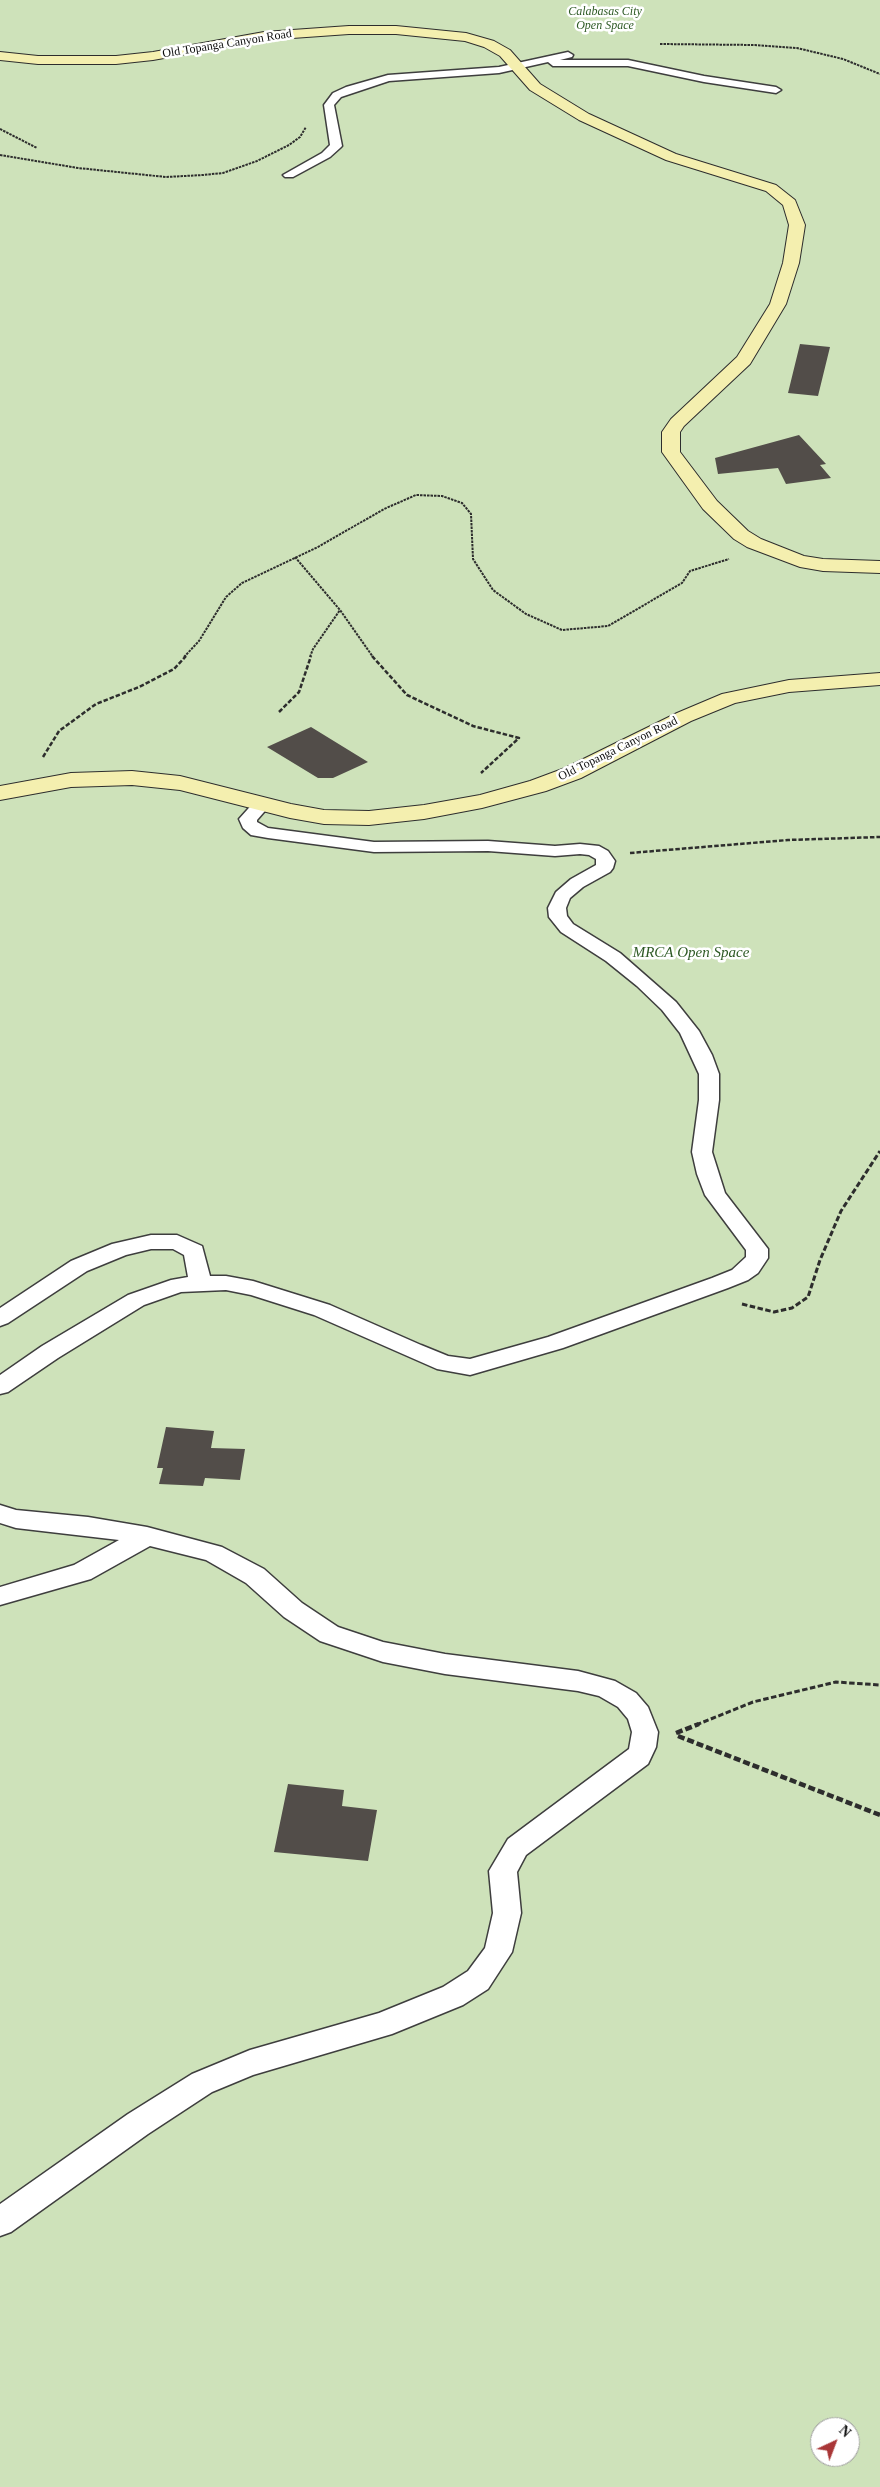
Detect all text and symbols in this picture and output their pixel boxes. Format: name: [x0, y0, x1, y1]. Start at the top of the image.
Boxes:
park label: Calabasas City Open Space: [568, 5, 642, 33]
street label: Old Topanga Canyon Road: [161, 27, 293, 61]
street label: Old Topanga Canyon Road: [556, 714, 680, 784]
park label: MRCA Open Space: [633, 944, 749, 962]
north arrow: [810, 2417, 860, 2467]
text: N: [836, 2422, 854, 2440]

